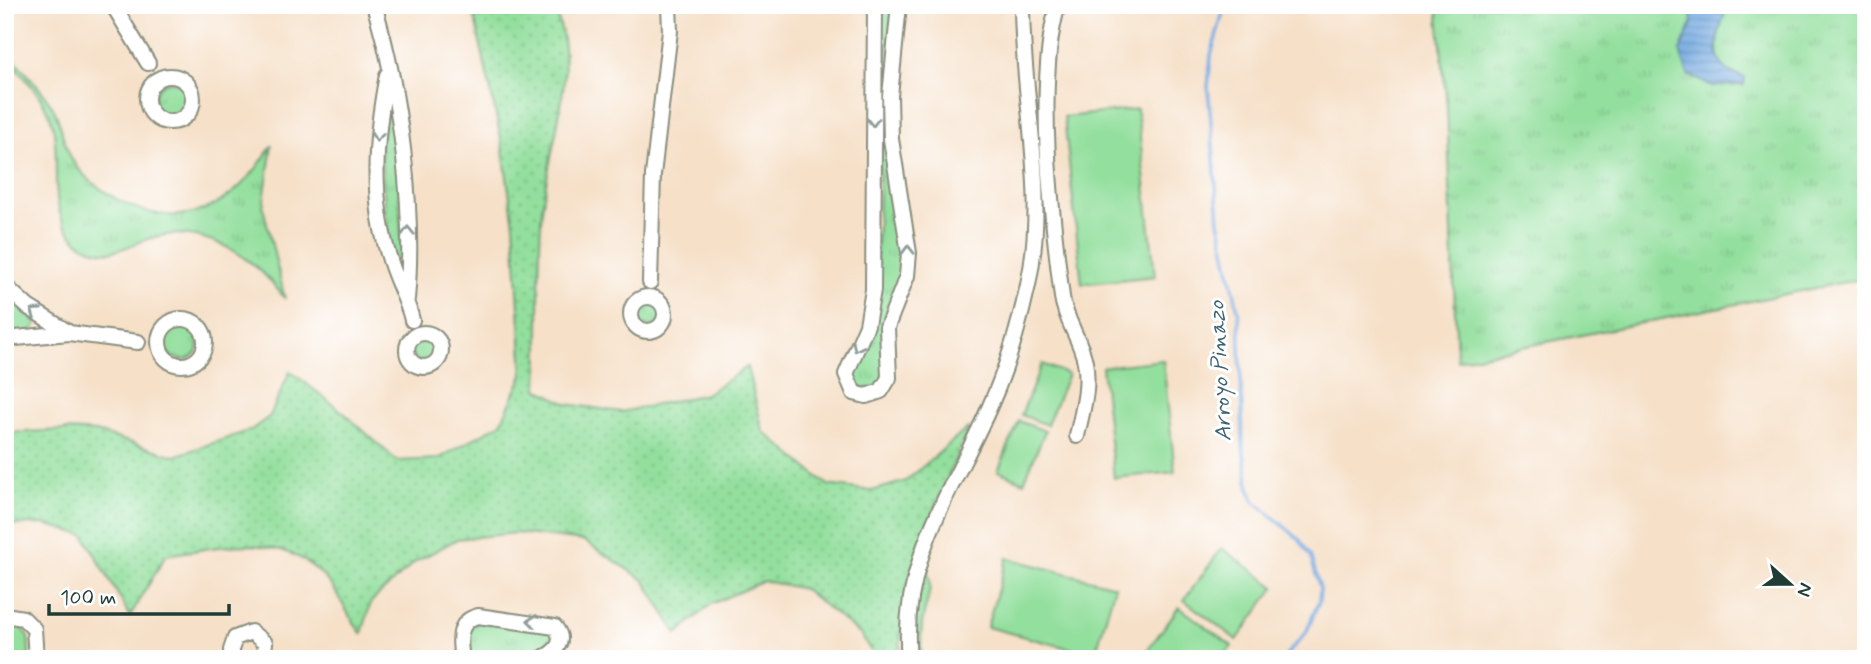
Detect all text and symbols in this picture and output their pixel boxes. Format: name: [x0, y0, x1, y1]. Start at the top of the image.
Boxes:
one-way arrow: [865, 118, 881, 128]
one-way arrow: [370, 132, 385, 143]
one-way arrow: [400, 225, 415, 236]
one-way arrow: [901, 244, 916, 255]
water label: Arroyo Pinazo: [1202, 299, 1240, 442]
one-way arrow: [30, 308, 43, 320]
one-way arrow: [851, 340, 865, 352]
north arrow: [1756, 548, 1826, 618]
scale bar: [49, 573, 229, 617]
text: N: [1791, 579, 1818, 600]
text: 100 m: [60, 584, 116, 612]
one-way arrow: [527, 614, 538, 629]

